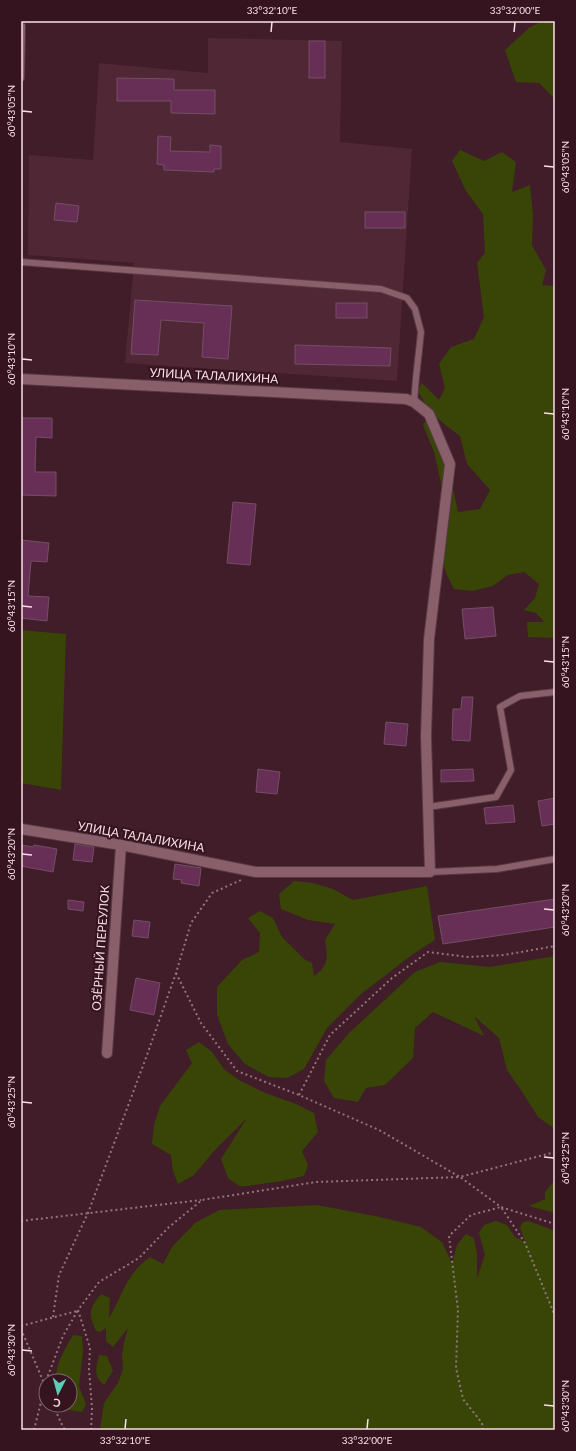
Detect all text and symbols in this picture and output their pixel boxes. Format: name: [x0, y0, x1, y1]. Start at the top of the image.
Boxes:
text: 33°32'10"E: [247, 4, 297, 16]
text: 33°32'00"E: [490, 4, 540, 16]
text: 60°43'05"N: [5, 85, 17, 137]
text: 60°43'05"N: [559, 141, 571, 193]
text: 60°43'10"N: [5, 333, 17, 385]
street label: УЛИЦА ТАЛАЛИХИНА: [149, 365, 280, 386]
text: 60°43'10"N: [559, 388, 571, 440]
text: 60°43'15"N: [5, 580, 17, 632]
text: 60°43'15"N: [559, 636, 571, 688]
street label: УЛИЦА ТАЛАЛИХИНА: [76, 818, 207, 855]
text: 60°43'20"N: [5, 828, 17, 880]
text: 60°43'20"N: [559, 884, 571, 936]
street label: ОЗЁРНЫЙ ПЕРЕУЛОК: [89, 885, 112, 1011]
text: 60°43'25"N: [5, 1076, 17, 1128]
text: 60°43'25"N: [559, 1132, 571, 1184]
text: 60°43'30"N: [5, 1324, 17, 1376]
north arrow: [38, 1373, 78, 1413]
text: 60°43'30"N: [559, 1380, 571, 1432]
text: С: [52, 1397, 61, 1410]
text: 33°32'10"E: [100, 1434, 150, 1446]
text: 33°32'00"E: [342, 1434, 392, 1446]

